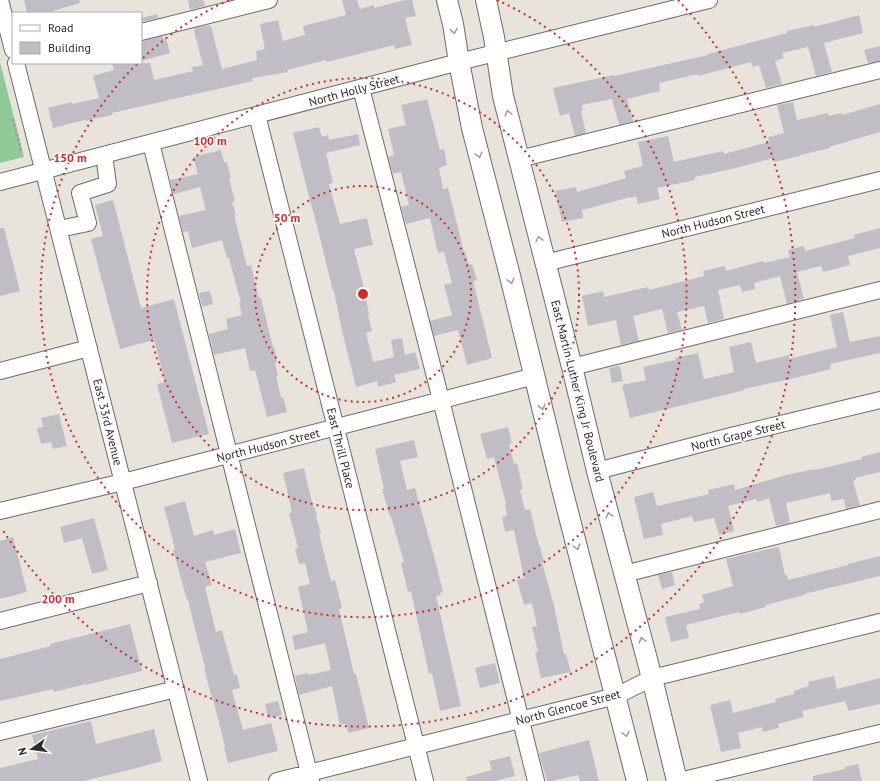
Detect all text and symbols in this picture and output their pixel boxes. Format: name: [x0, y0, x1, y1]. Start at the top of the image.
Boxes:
legend: [12, 12, 142, 64]
text: Road: [48, 20, 73, 35]
one-way arrow: [450, 28, 458, 34]
text: Building: [48, 40, 91, 55]
street label: North Holly Street: [307, 71, 401, 109]
one-way arrow: [504, 110, 512, 116]
text: 100 m: [193, 133, 227, 148]
text: 150 m: [53, 150, 87, 165]
one-way arrow: [474, 151, 483, 158]
street label: North Hudson Street: [660, 201, 766, 241]
text: 50 m: [274, 210, 300, 225]
one-way arrow: [536, 236, 544, 243]
one-way arrow: [507, 278, 515, 284]
centre of rings: [356, 287, 370, 301]
street label: East Martin Luther King Jr Boulevard: [548, 298, 608, 484]
street label: East 33rd Avenue: [90, 377, 126, 467]
one-way arrow: [538, 404, 546, 411]
street label: East Thrill Place: [324, 406, 358, 490]
street label: North Grape Street: [689, 416, 787, 454]
street label: North Hudson Street: [215, 425, 321, 465]
one-way arrow: [605, 512, 613, 518]
one-way arrow: [572, 543, 581, 550]
text: 200 m: [41, 591, 75, 606]
one-way arrow: [638, 637, 646, 644]
street label: North Glencoe Street: [514, 686, 622, 728]
north arrow: [12, 729, 52, 769]
one-way arrow: [621, 731, 629, 737]
text: N: [15, 746, 30, 757]

